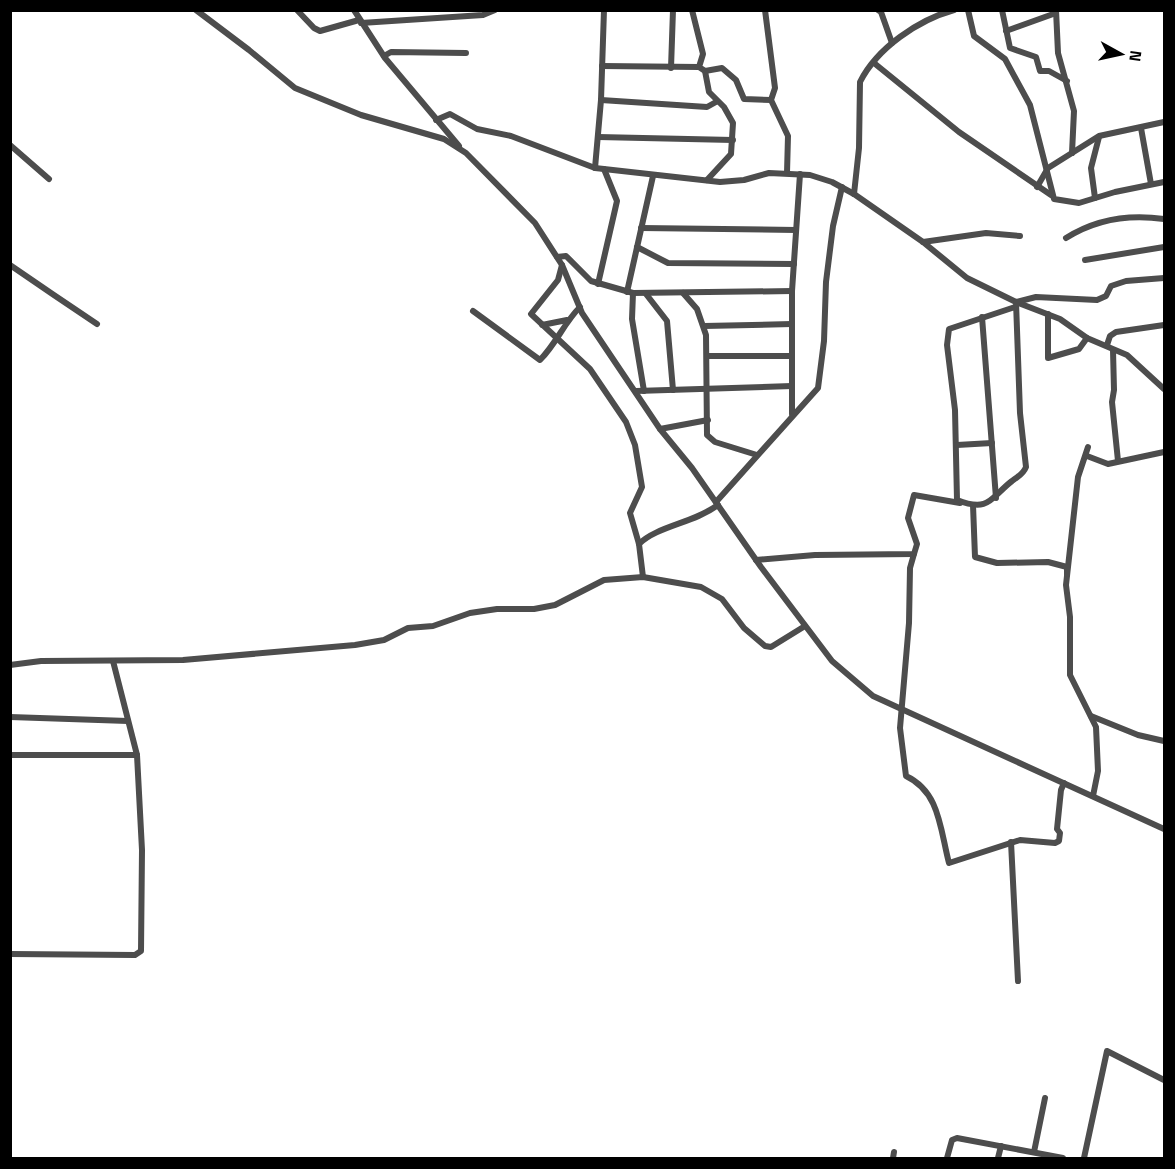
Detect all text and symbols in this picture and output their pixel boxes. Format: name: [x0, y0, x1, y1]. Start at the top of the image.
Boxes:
north arrow: [1091, 24, 1151, 84]
text: N: [1123, 49, 1149, 63]

